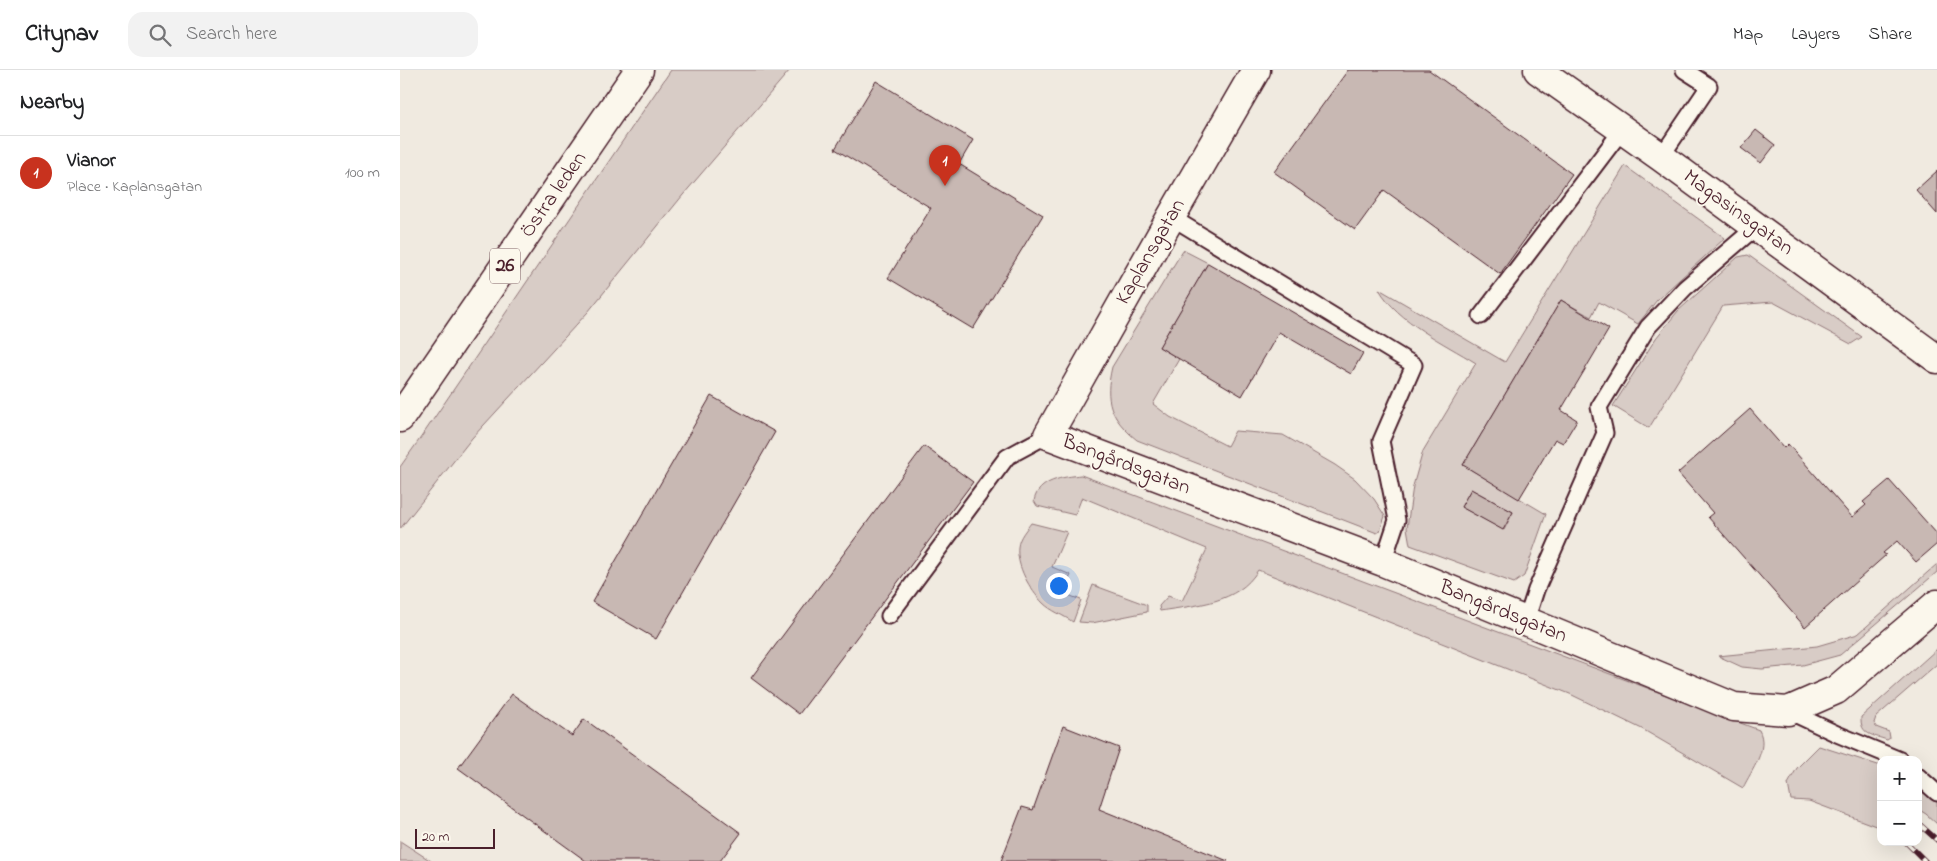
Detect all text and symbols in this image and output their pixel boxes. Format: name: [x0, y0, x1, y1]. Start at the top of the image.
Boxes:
search box: [128, 12, 478, 57]
text: Citynav: [25, 17, 98, 52]
icon: search: [146, 21, 174, 49]
text: Search here: [186, 21, 277, 48]
text: Map: [1733, 22, 1763, 48]
text: Layers: [1791, 22, 1841, 48]
text: Share: [1869, 22, 1912, 48]
text: Nearby: [20, 88, 84, 118]
pin: 1: [929, 145, 961, 186]
street label: Östra leden: [513, 146, 595, 244]
text: Vianor: [67, 148, 116, 175]
text: 1: [33, 161, 39, 185]
text: 100 m: [345, 161, 380, 185]
street label: Magasinsgatan: [1675, 163, 1799, 265]
text: Place · Kaplansgatan: [67, 175, 202, 199]
street label: Kaplansgatan: [1109, 193, 1195, 312]
road number: 26: [490, 248, 520, 284]
street label: Bangårdsgatan: [1056, 426, 1194, 505]
street label: Bangårdsgatan: [1433, 572, 1571, 653]
your location: [1046, 573, 1072, 599]
map controls: [1877, 756, 1922, 846]
button: +: [1877, 756, 1922, 801]
button: −: [1877, 801, 1922, 846]
scale bar: [415, 826, 495, 849]
text: 20 m: [422, 827, 449, 848]

